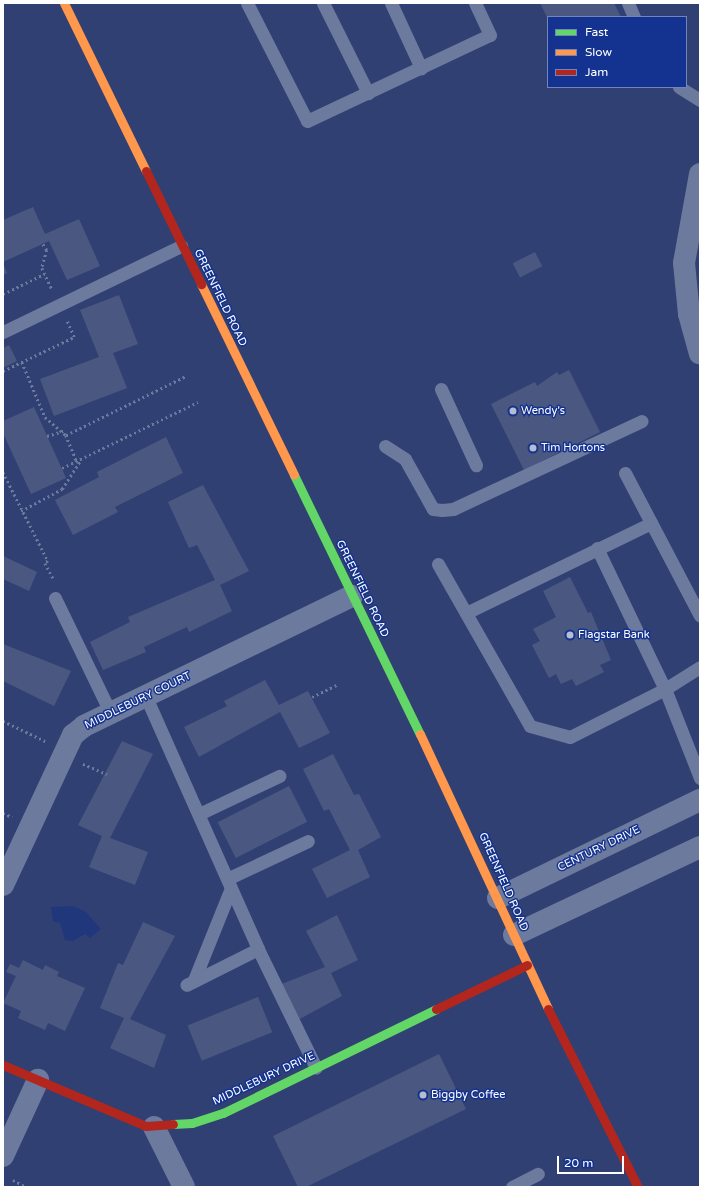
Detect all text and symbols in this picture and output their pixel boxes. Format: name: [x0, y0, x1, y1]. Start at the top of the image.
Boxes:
legend: [547, 16, 687, 88]
text: Fast: [585, 25, 608, 39]
text: Slow: [585, 45, 612, 59]
text: Jam: [585, 65, 608, 79]
street label: GREENFIELD ROAD: [191, 247, 249, 349]
place label: Wendy's: [521, 404, 565, 418]
marker: Wendy's: [508, 406, 518, 416]
place label: Tim Hortons: [541, 441, 605, 455]
marker: Tim Hortons: [528, 443, 538, 453]
street label: GREENFIELD ROAD: [333, 538, 391, 640]
place label: Flagstar Bank: [578, 628, 650, 642]
marker: Flagstar Bank: [565, 630, 575, 640]
street label: MIDDLEBURY COURT: [83, 670, 193, 732]
street label: CENTURY DRIVE: [556, 823, 642, 875]
street label: GREENFIELD ROAD: [475, 831, 531, 933]
street label: MIDDLEBURY DRIVE: [211, 1050, 317, 1108]
place label: Biggby Coffee: [431, 1088, 506, 1102]
marker: Biggby Coffee: [418, 1090, 428, 1100]
scale bar: [559, 1148, 626, 1174]
text: 20 m: [564, 1156, 593, 1170]

